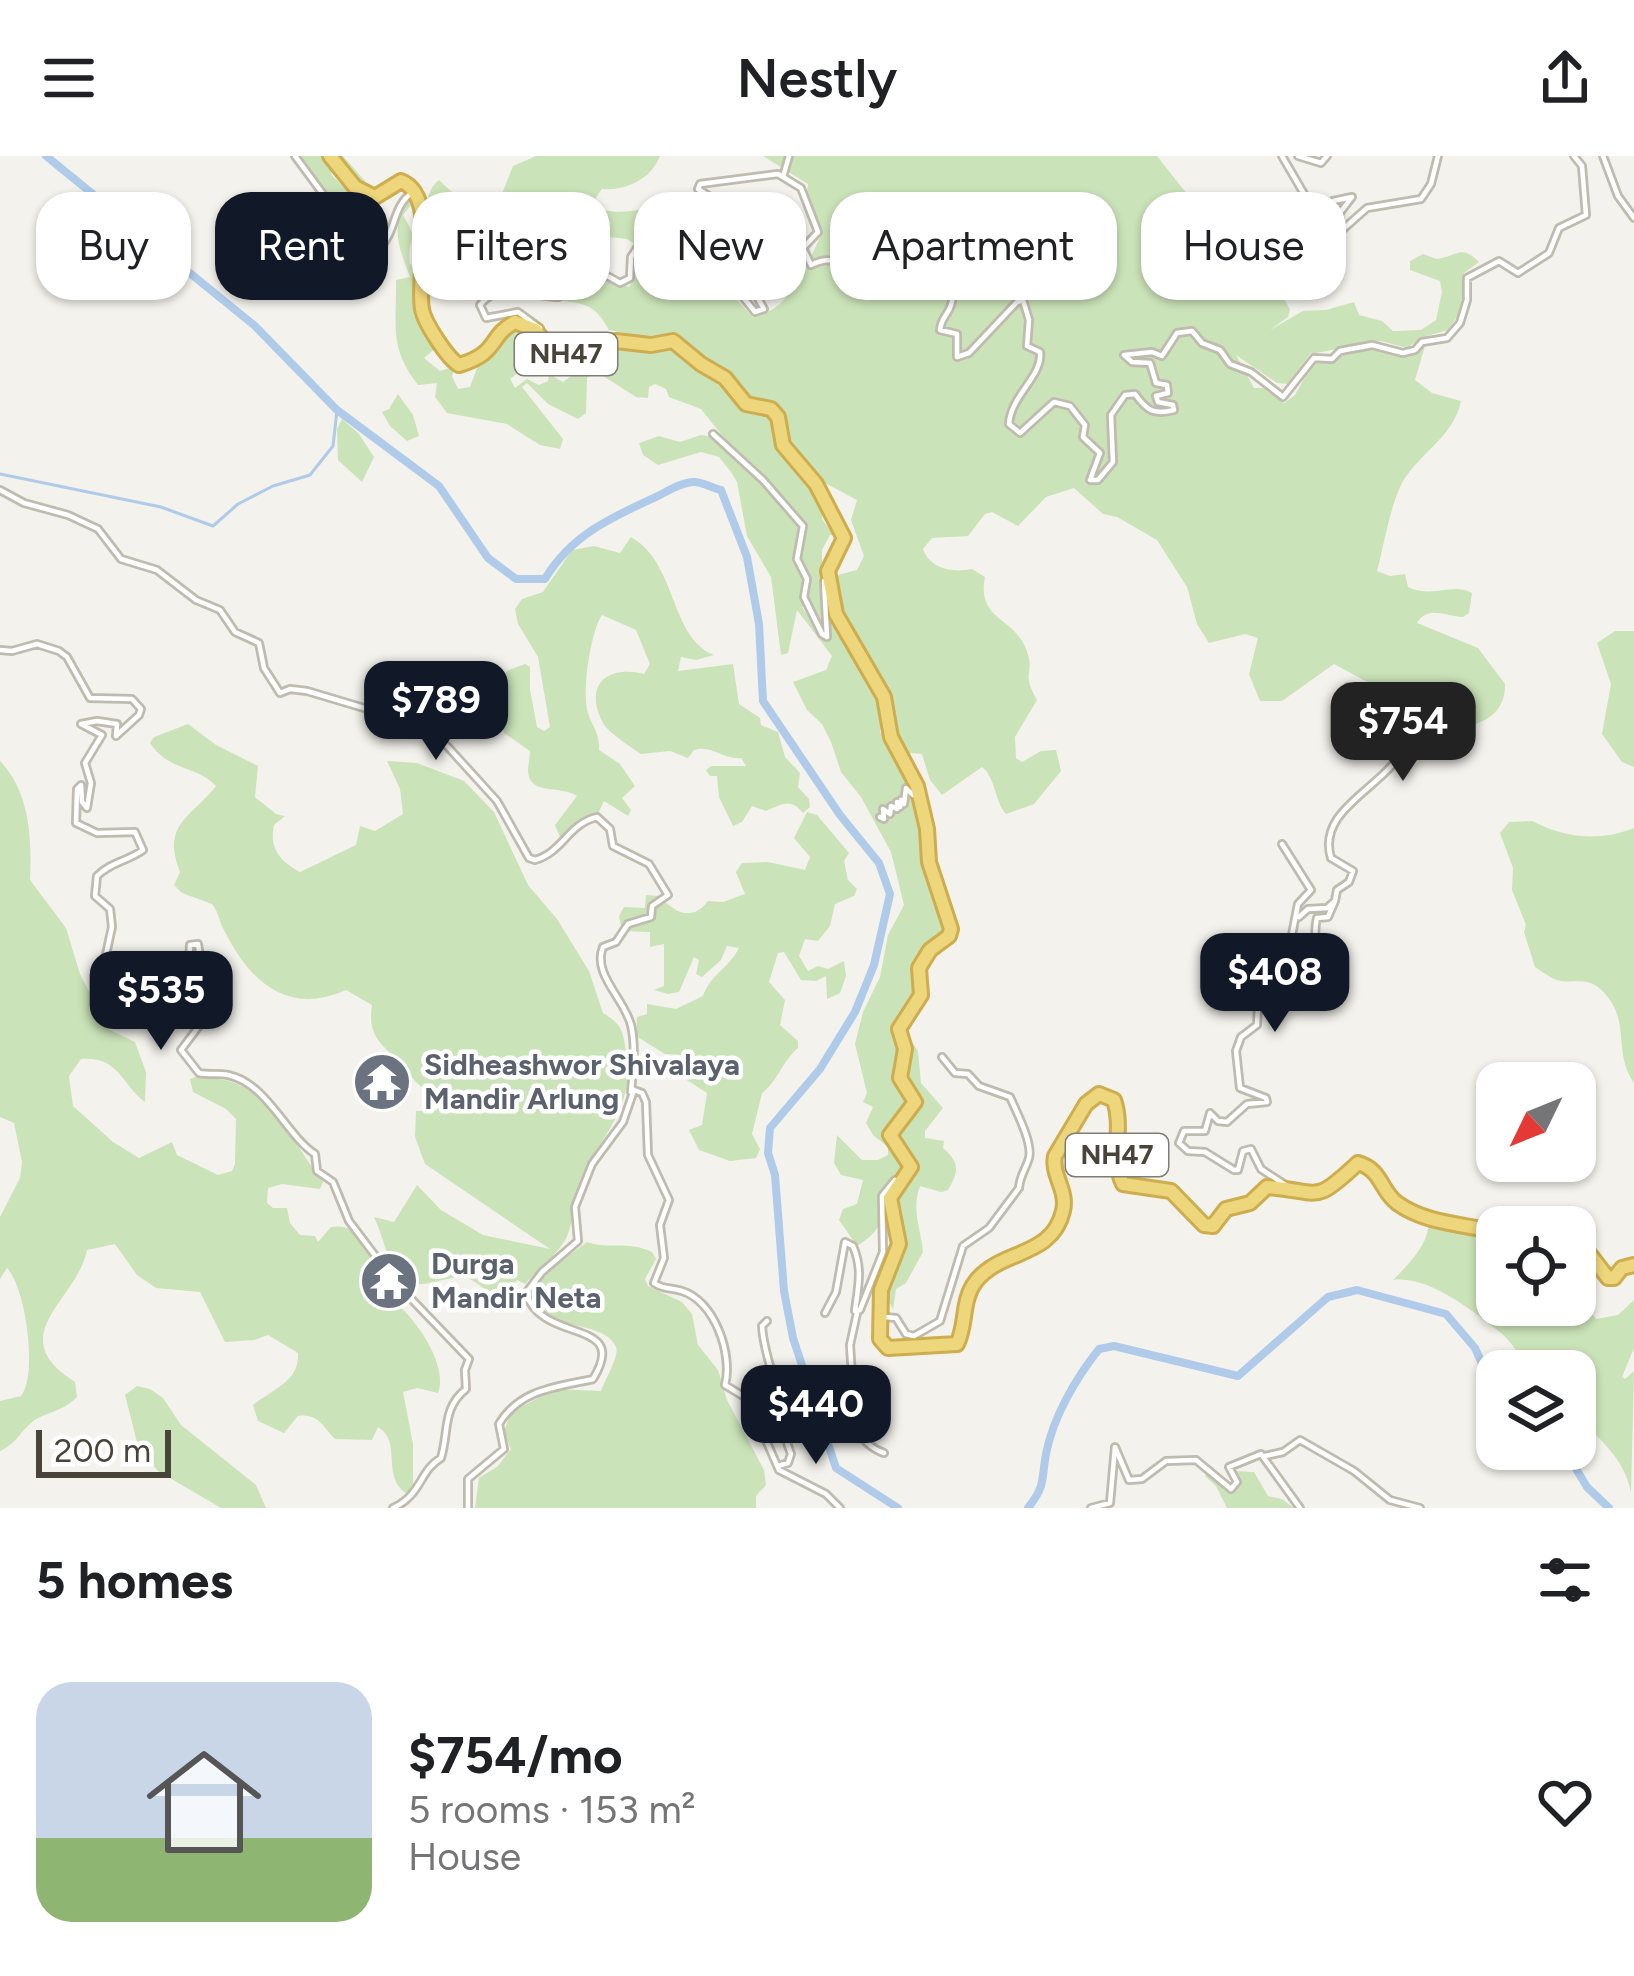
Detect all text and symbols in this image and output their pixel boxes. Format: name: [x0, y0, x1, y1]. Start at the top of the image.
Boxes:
icon: menu: [36, 45, 102, 111]
icon: share: [1532, 45, 1598, 111]
text: Nestly: [737, 46, 897, 111]
chip: Buy: [36, 192, 191, 300]
chip: Rent: [215, 192, 388, 300]
chip: Filters: [412, 192, 610, 300]
chip: New: [634, 192, 806, 300]
chip: Apartment: [830, 192, 1117, 300]
chip: House: [1141, 192, 1346, 300]
road number: NH47: [515, 333, 617, 375]
pin: $789: [365, 661, 507, 763]
text: $789: [391, 676, 481, 723]
pin: $754: [1332, 682, 1474, 784]
text: $754: [1358, 697, 1448, 744]
pin: $408: [1204, 933, 1346, 1035]
text: $408: [1227, 948, 1323, 995]
pin: $535: [90, 951, 232, 1053]
text: $535: [117, 966, 205, 1013]
place label: Sidheashwor Shivalaya Mandir Arlung: [424, 1046, 740, 1117]
temple icon: Sidheashwor Shivalaya Mandir Arlung: [351, 1051, 413, 1113]
north arrow: [1476, 1062, 1596, 1182]
map controls: [1476, 1062, 1596, 1470]
road number: NH47: [1066, 1134, 1168, 1176]
button: locate: [1476, 1206, 1596, 1326]
place label: Durga Mandir Neta: [431, 1245, 602, 1316]
temple icon: Durga Mandir Neta: [358, 1250, 420, 1312]
button: layers: [1476, 1350, 1596, 1470]
pin: $440: [745, 1365, 887, 1467]
text: $440: [768, 1380, 864, 1427]
scale bar: [36, 1424, 171, 1477]
text: 200 m: [54, 1431, 151, 1470]
icon: filters: [1532, 1547, 1598, 1613]
text: 5 homes: [36, 1550, 233, 1611]
text: $754/mo: [408, 1725, 623, 1786]
icon: home: [132, 1730, 276, 1874]
icon: heart: [1532, 1769, 1598, 1835]
text: 5 rooms · 153 m²: [408, 1786, 696, 1833]
text: House: [408, 1833, 521, 1880]

